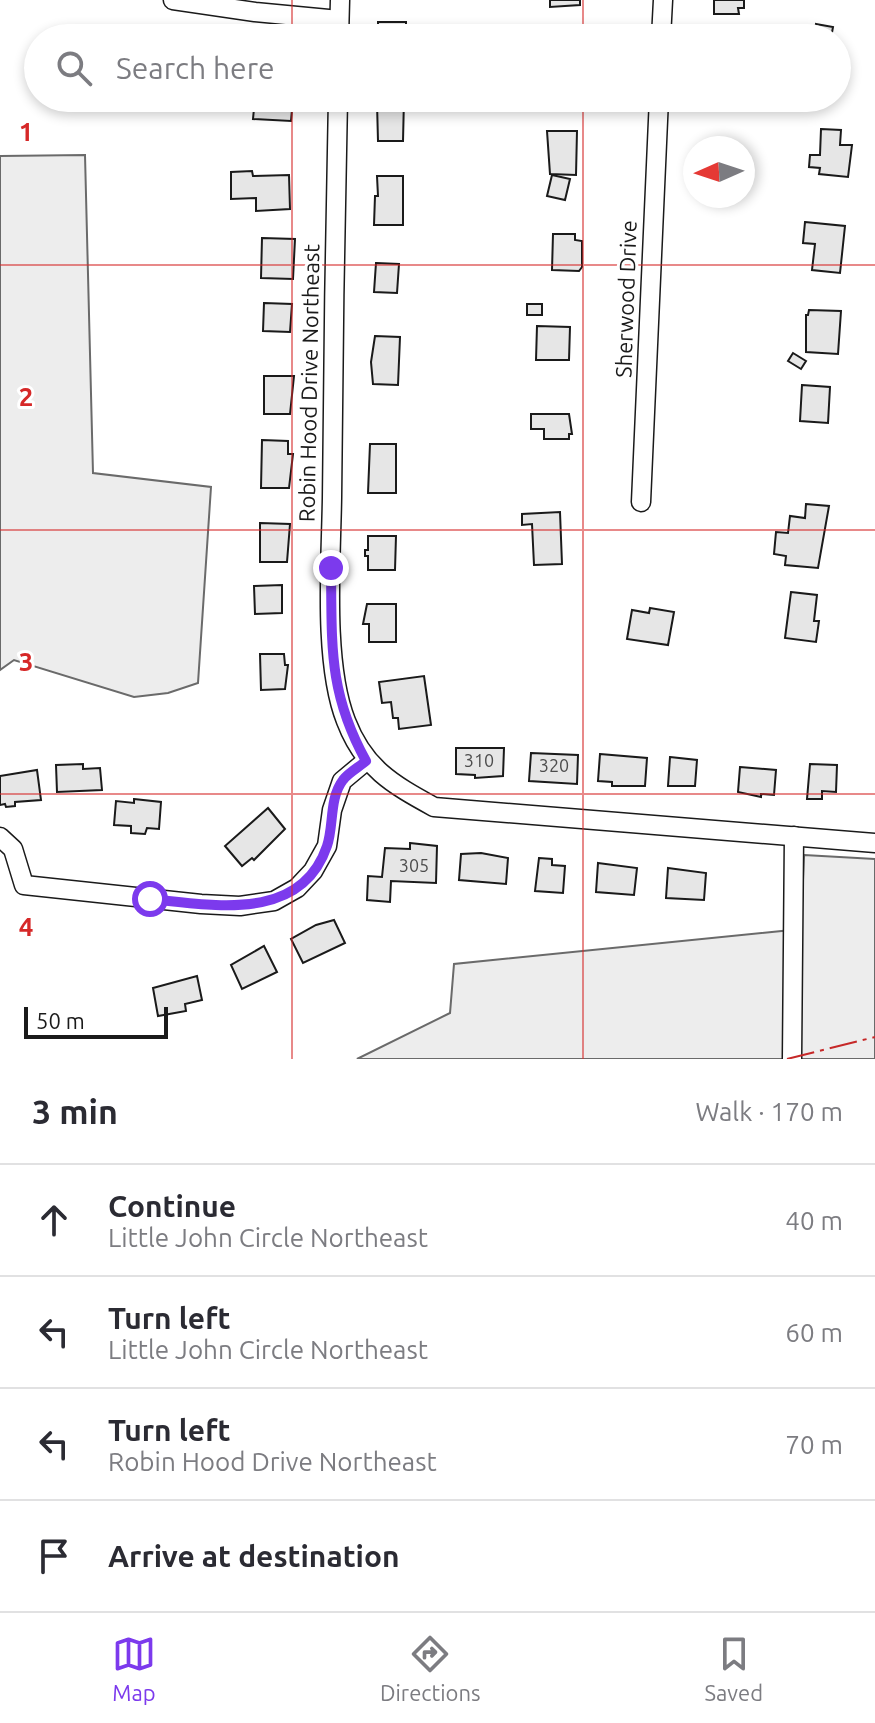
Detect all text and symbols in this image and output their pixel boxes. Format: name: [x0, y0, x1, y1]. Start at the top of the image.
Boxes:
search box: [24, 24, 851, 112]
icon: search: [52, 46, 96, 90]
text: Search here: [116, 51, 275, 85]
text: 1: [19, 117, 33, 146]
north arrow: [683, 136, 755, 208]
street label: Sherwood Drive: [610, 220, 641, 378]
street label: Robin Hood Drive Northeast: [294, 243, 323, 522]
text: 2: [19, 382, 33, 411]
route end: [313, 550, 349, 586]
text: 3: [19, 647, 33, 676]
house number: 310: [464, 750, 494, 770]
house number: 320: [539, 755, 569, 775]
house number: 305: [399, 855, 429, 875]
route start: [132, 881, 168, 917]
text: 4: [19, 912, 33, 941]
scale bar: [24, 1003, 168, 1039]
text: 50 m: [36, 1008, 85, 1033]
text: 3 min: [32, 1092, 118, 1130]
text: Walk · 170 m: [695, 1097, 843, 1126]
text: Continue: [108, 1189, 236, 1223]
icon: ahead: [32, 1198, 76, 1242]
text: 40 m: [785, 1206, 843, 1235]
text: Little John Circle Northeast: [108, 1223, 428, 1252]
text: Turn left: [108, 1301, 230, 1335]
icon: left: [32, 1310, 76, 1354]
text: 60 m: [785, 1318, 843, 1347]
text: Little John Circle Northeast: [108, 1335, 428, 1364]
text: Turn left: [108, 1413, 230, 1447]
icon: left: [32, 1422, 76, 1466]
text: 70 m: [785, 1430, 843, 1459]
text: Robin Hood Drive Northeast: [108, 1447, 437, 1476]
icon: arrive: [32, 1534, 76, 1578]
text: Arrive at destination: [108, 1539, 400, 1573]
tab: Map: [112, 1632, 156, 1705]
tab: Directions: [380, 1632, 481, 1705]
tab: Saved: [704, 1632, 763, 1705]

